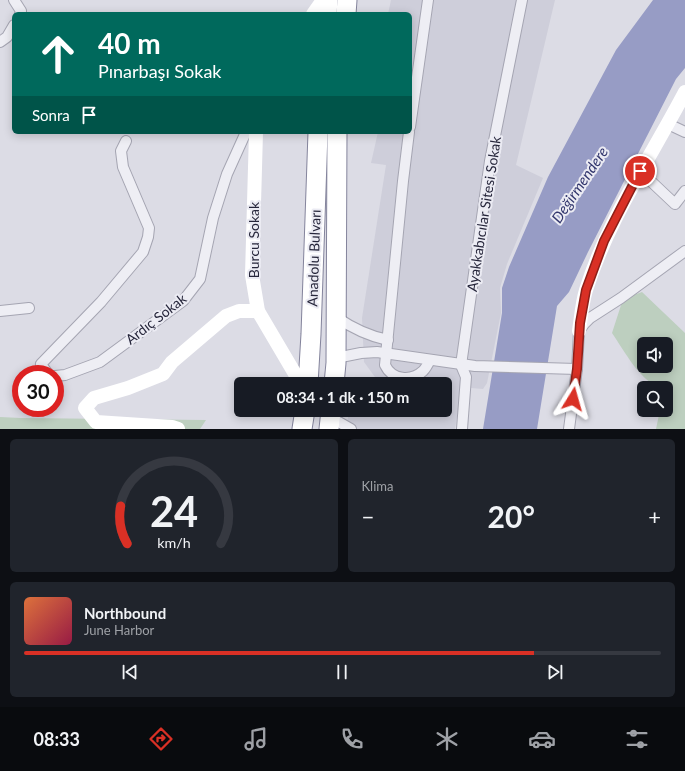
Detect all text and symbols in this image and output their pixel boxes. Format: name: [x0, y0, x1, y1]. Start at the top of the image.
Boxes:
text: 40 m: [98, 26, 161, 60]
icon: ahead: [32, 28, 84, 80]
text: Pınarbaşı Sokak: [98, 60, 221, 82]
icon: arrive: [78, 104, 100, 126]
text: Sonra: [32, 106, 70, 124]
street label: Ayakkabıcılar Sitesi Sokak: [463, 134, 504, 293]
water label: Değirmendere: [547, 143, 611, 226]
pin: [623, 154, 657, 188]
icon: arrive: [629, 160, 651, 182]
street label: Burcu Sokak: [245, 201, 262, 278]
street label: Anadolu Bulvarı: [303, 209, 324, 307]
street label: Ardıç Sokak: [122, 289, 190, 348]
map controls: [637, 337, 673, 417]
button: sound: [637, 337, 673, 373]
speed limit sign: 30: [12, 365, 64, 417]
position arrow: [552, 378, 594, 420]
button: search: [637, 381, 673, 417]
text: 08:34 · 1 dk · 150 m: [277, 388, 409, 406]
text: Klima: [362, 478, 393, 494]
text: 24: [150, 485, 198, 535]
text: 20°: [488, 498, 535, 534]
text: −: [362, 503, 374, 530]
text: +: [648, 503, 661, 530]
text: km/h: [157, 533, 190, 550]
text: Northbound: [84, 604, 166, 622]
text: June Harbor: [84, 622, 154, 638]
icon: previous: [119, 661, 141, 683]
icon: pause: [331, 661, 353, 683]
icon: next: [544, 661, 566, 683]
icon: directions: [147, 725, 175, 753]
icon: music: [242, 725, 270, 753]
icon: phone: [338, 725, 366, 753]
icon: climate: [433, 725, 461, 753]
icon: car: [528, 725, 556, 753]
icon: filters: [623, 725, 651, 753]
text: 08:33: [34, 728, 80, 750]

